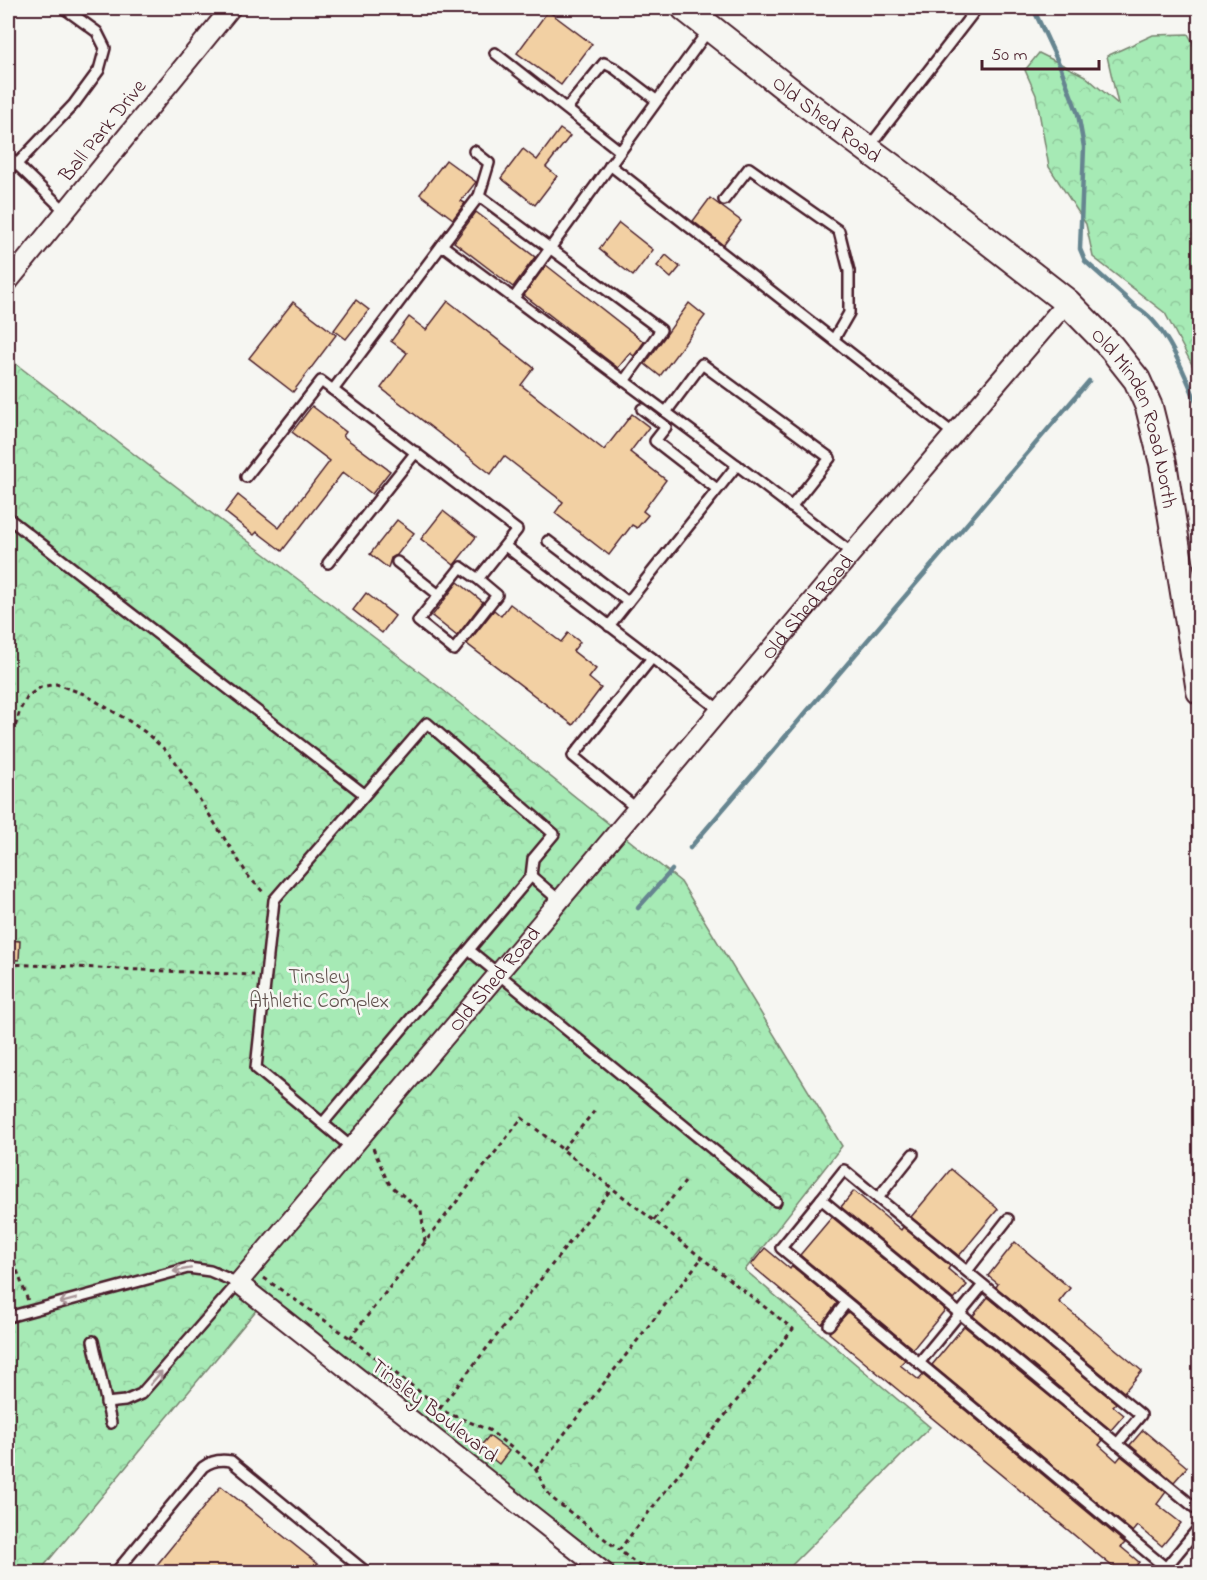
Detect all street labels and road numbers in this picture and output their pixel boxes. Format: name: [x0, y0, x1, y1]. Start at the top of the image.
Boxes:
street label: Old Shed Road: [765, 69, 887, 171]
street label: Ball Park Drive: [52, 73, 155, 190]
street label: Old Minden Road North: [1083, 322, 1183, 511]
street label: Old Shed Road: [755, 548, 862, 667]
street label: Old Shed Road: [442, 920, 549, 1039]
street label: Tinsley Boulevard: [362, 1352, 504, 1473]

